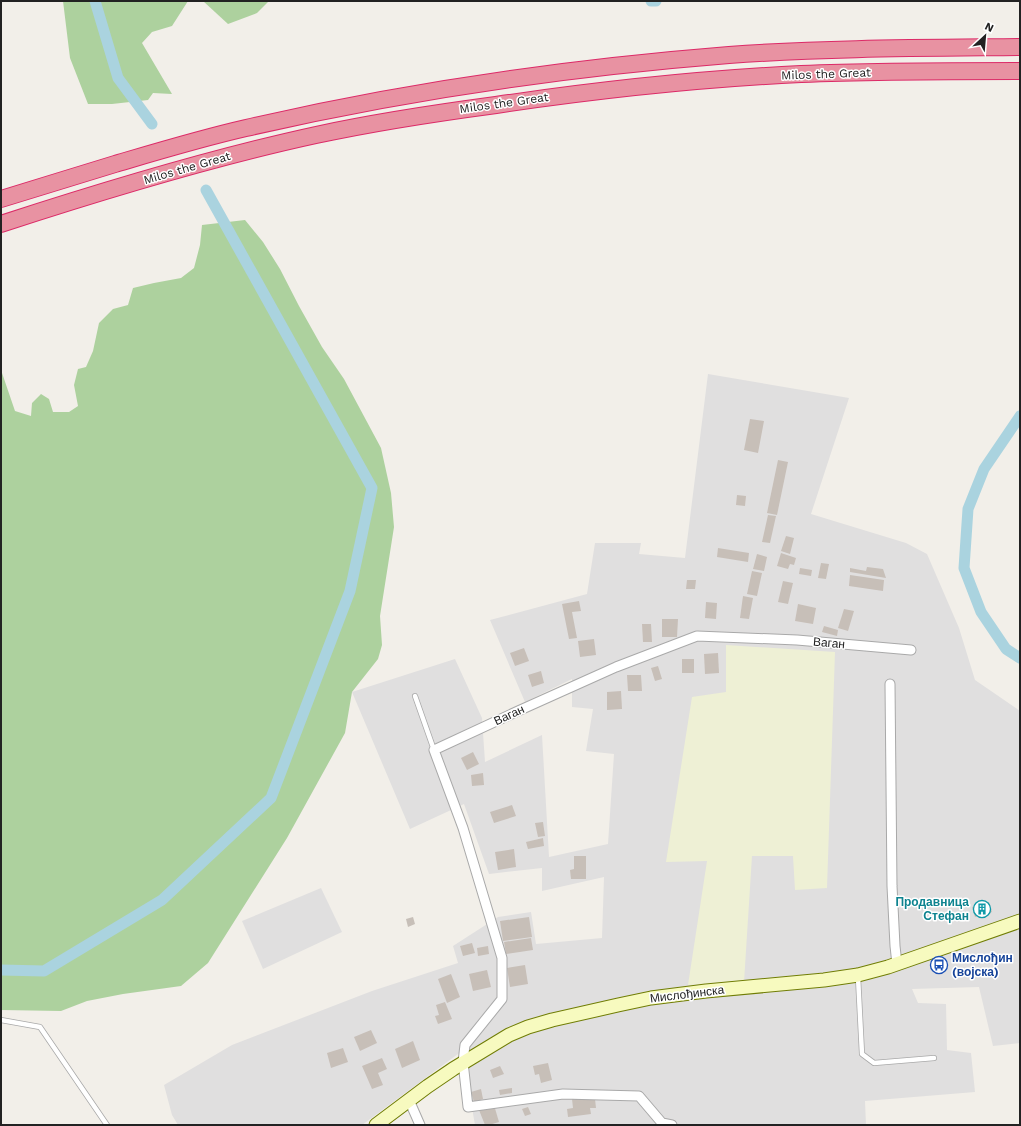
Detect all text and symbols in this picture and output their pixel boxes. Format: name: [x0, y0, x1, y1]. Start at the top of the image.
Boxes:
north arrow: [965, 16, 1005, 56]
text: N: [983, 20, 996, 35]
street label: Milos the Great: [781, 65, 871, 83]
street label: Milos the Great: [459, 90, 549, 116]
street label: Milos the Great: [142, 149, 232, 187]
street label: Ваган: [812, 635, 846, 651]
street label: Ваган: [491, 702, 527, 728]
place label: Продавница Стефан: [895, 895, 969, 923]
building icon: Продавница Стефан: [972, 899, 992, 919]
place label: Мислођин (војска): [952, 951, 1013, 979]
bus stop icon: Мислођин (војска): [929, 955, 949, 975]
street label: Мислођинска: [649, 982, 725, 1005]

